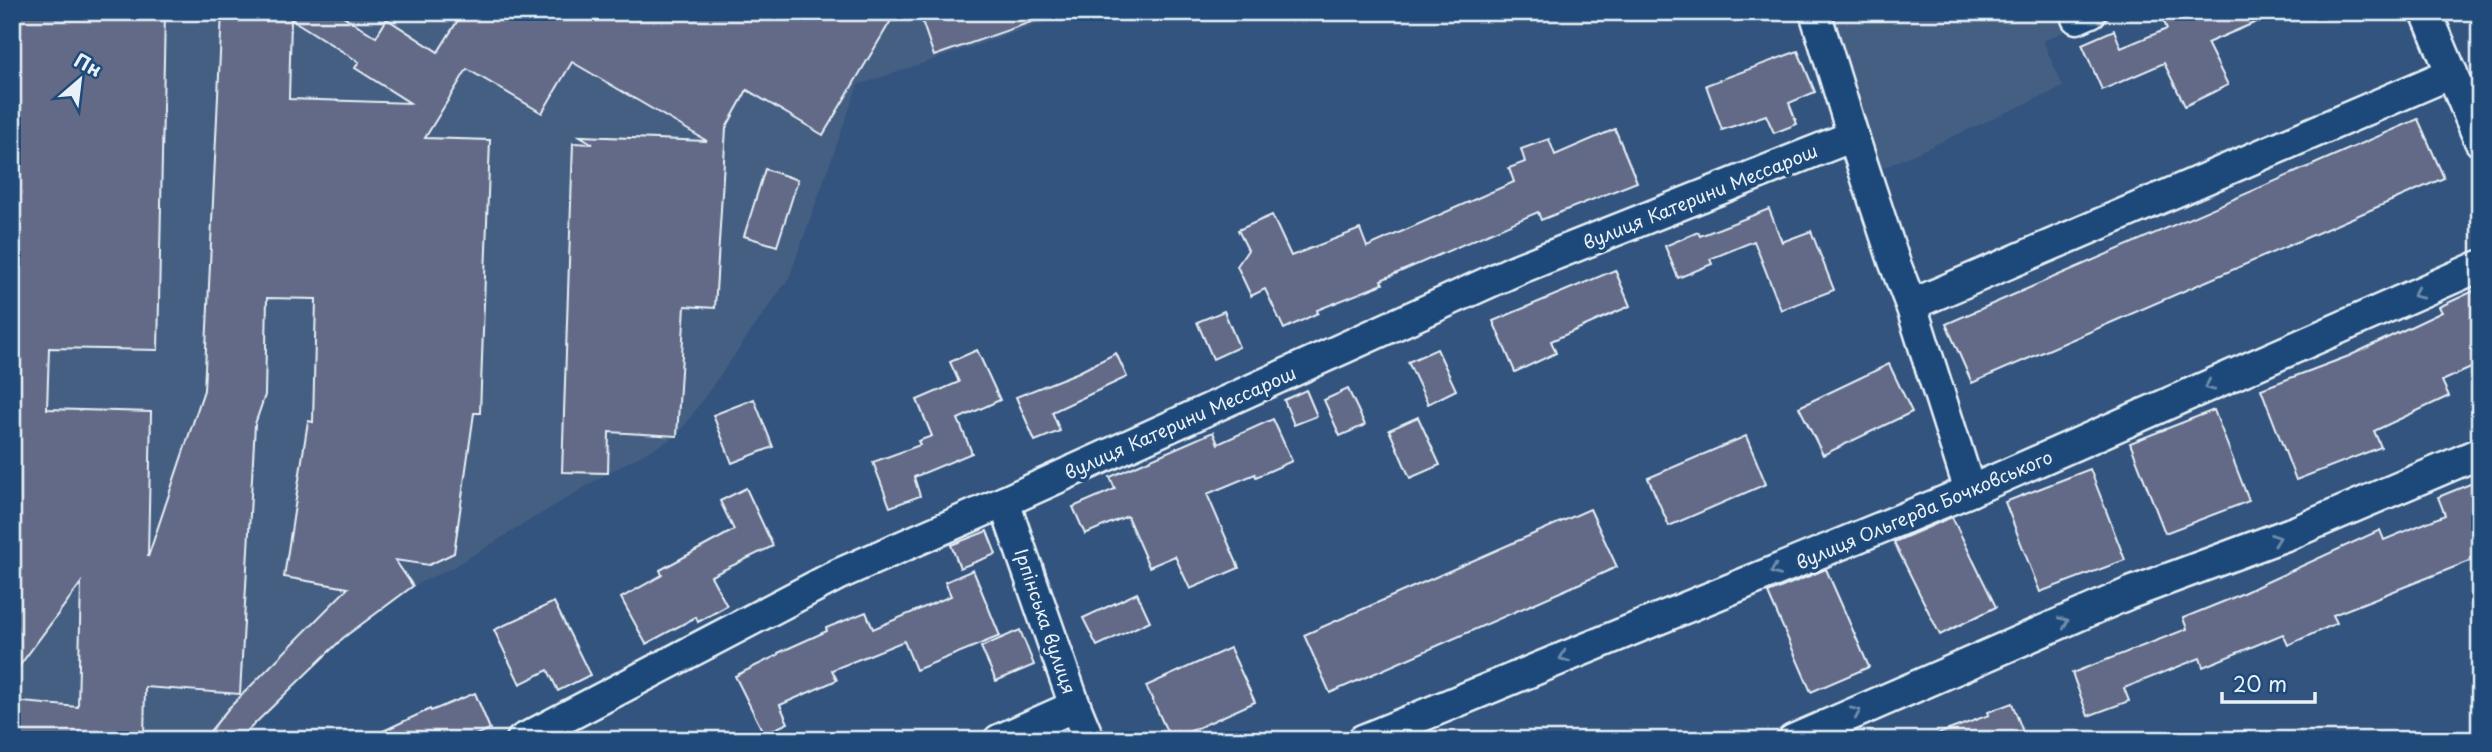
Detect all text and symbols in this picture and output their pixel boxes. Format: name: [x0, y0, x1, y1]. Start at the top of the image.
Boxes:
text: Пн: [70, 45, 107, 83]
north arrow: [46, 46, 116, 116]
street label: вулиця Катерини Мессарош: [1579, 136, 1821, 256]
one-way arrow: [2412, 286, 2425, 300]
street label: вулиця Катерини Мессарош: [1060, 359, 1300, 485]
one-way arrow: [2204, 377, 2216, 391]
street label: вулиця Ольгерда Бочковського: [1791, 443, 2057, 575]
one-way arrow: [2269, 533, 2281, 547]
street label: Ірпінська вулиця: [1008, 545, 1084, 697]
one-way arrow: [1769, 563, 1782, 577]
one-way arrow: [2057, 616, 2069, 630]
one-way arrow: [1559, 649, 1571, 663]
scale bar: [2222, 661, 2315, 705]
text: 20 m: [2233, 667, 2287, 699]
one-way arrow: [1849, 707, 1861, 721]

